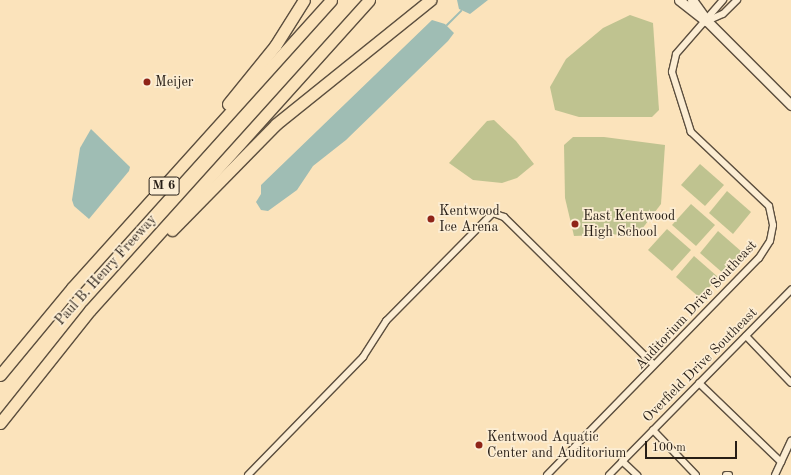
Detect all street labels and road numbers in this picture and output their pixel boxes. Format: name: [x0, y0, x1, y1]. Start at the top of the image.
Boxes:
road number: M 6: [148, 175, 180, 197]
street label: Paul B. Henry Freeway: [52, 211, 160, 329]
street label: Auditorium Drive Southeast: [632, 237, 760, 373]
street label: Overfield Drive Southeast: [639, 304, 761, 426]

